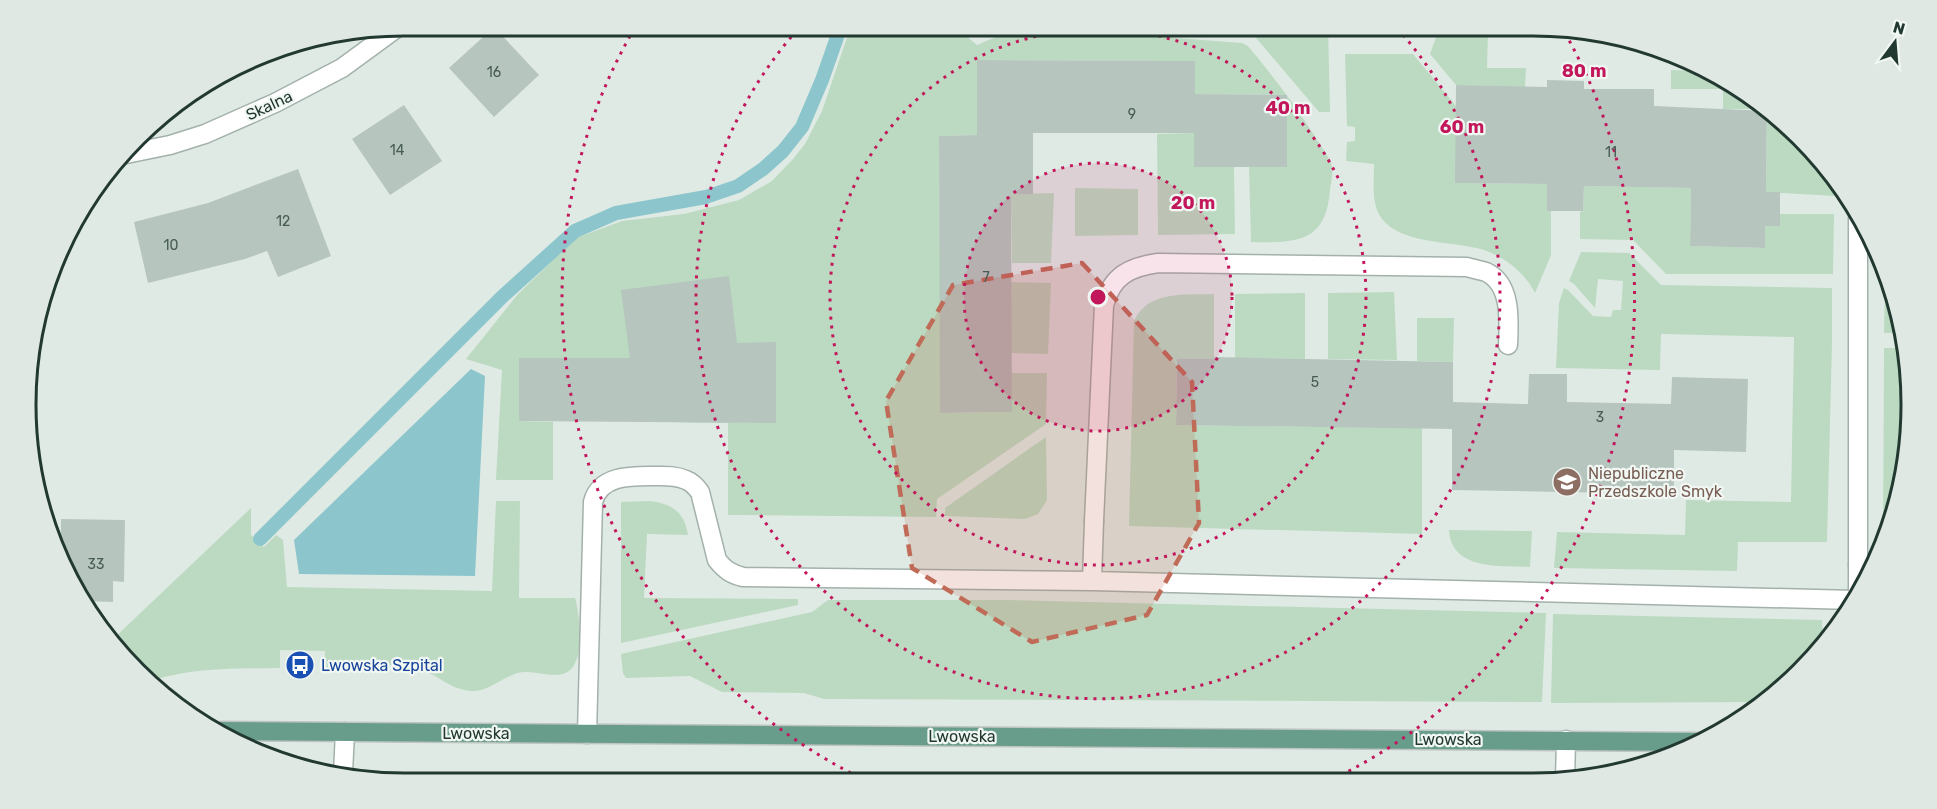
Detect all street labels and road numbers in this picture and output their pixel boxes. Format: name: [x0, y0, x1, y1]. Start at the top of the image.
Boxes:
street label: Skalna: [243, 86, 296, 124]
street label: Lwowska: [442, 724, 510, 743]
street label: Lwowska: [928, 727, 996, 746]
street label: Lwowska: [1414, 730, 1482, 749]

